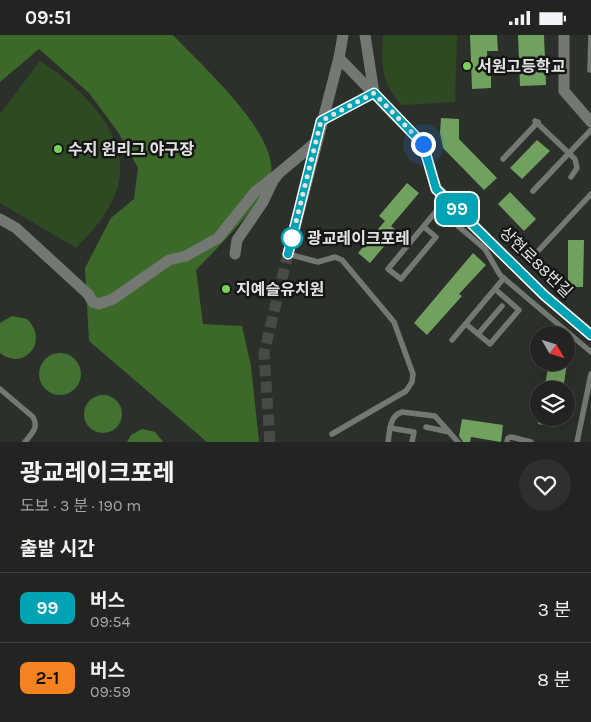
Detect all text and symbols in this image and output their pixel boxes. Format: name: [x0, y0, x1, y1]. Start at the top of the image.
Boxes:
text: 09:51: [25, 7, 72, 29]
place label: 서원고등학교: [477, 57, 566, 76]
marker: 서원고등학교: [461, 60, 473, 72]
your location: [411, 132, 436, 157]
place label: 수지 윈리그 야구장: [68, 140, 194, 159]
marker: 수지 윈리그 야구장: [52, 143, 64, 155]
line badge: 99: [434, 193, 480, 225]
text: 99: [446, 198, 468, 220]
street label: 상현로88번길: [496, 223, 576, 301]
marker: 광교레이크포레: [281, 227, 303, 249]
place label: 광교레이크포레: [307, 229, 410, 248]
place label: 지예슬유치원: [236, 280, 324, 299]
marker: 지예슬유치원: [220, 283, 232, 295]
north arrow: [530, 326, 575, 371]
map controls: [530, 326, 575, 426]
button: layers: [530, 381, 575, 426]
text: 광교레이크포레: [20, 459, 175, 487]
button: heart: [519, 459, 571, 511]
text: 도보 · 3 분 · 190 m: [20, 496, 141, 515]
text: 출발 시간: [20, 538, 95, 560]
text: 버스: [90, 590, 125, 612]
text: 99: [37, 597, 58, 619]
text: 3 분: [538, 599, 571, 621]
text: 09:54: [90, 612, 130, 631]
text: 버스: [90, 660, 125, 682]
text: 2-1: [35, 667, 60, 689]
text: 8 분: [537, 669, 571, 691]
text: 09:59: [90, 682, 131, 701]

